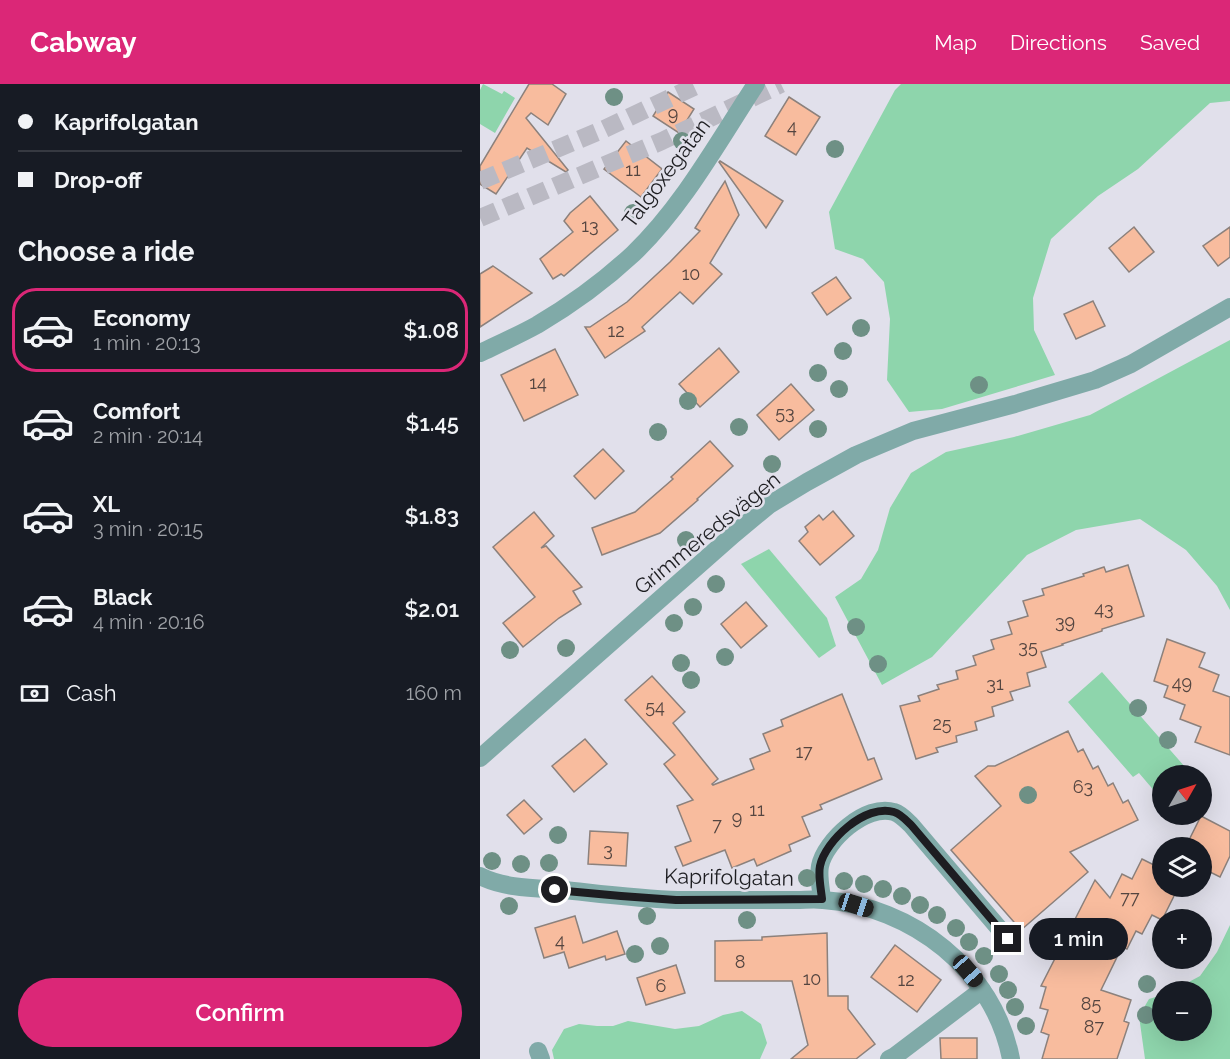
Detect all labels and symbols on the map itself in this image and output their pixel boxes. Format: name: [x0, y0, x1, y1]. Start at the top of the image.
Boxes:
house number: 9: [668, 103, 678, 124]
street label: Talgoxegatan: [617, 113, 715, 233]
house number: 4: [787, 116, 797, 137]
house number: 11: [625, 159, 641, 180]
house number: 13: [581, 215, 599, 236]
house number: 10: [682, 263, 700, 284]
house number: 12: [607, 320, 625, 341]
house number: 14: [529, 372, 547, 393]
house number: 53: [775, 402, 795, 423]
street label: Grimmeredsvägen: [629, 467, 785, 599]
house number: 43: [1094, 598, 1114, 619]
house number: 39: [1055, 611, 1075, 632]
house number: 35: [1018, 636, 1038, 657]
house number: 49: [1172, 672, 1192, 693]
house number: 31: [986, 673, 1004, 694]
house number: 54: [645, 696, 665, 717]
house number: 25: [932, 713, 952, 734]
house number: 17: [795, 741, 813, 762]
north arrow: [1152, 765, 1212, 825]
house number: 63: [1073, 776, 1093, 797]
house number: 11: [749, 799, 765, 820]
house number: 9: [732, 807, 742, 828]
house number: 7: [712, 814, 722, 835]
house number: 3: [603, 839, 613, 860]
street label: Kaprifolgatan: [664, 863, 794, 891]
route start: [541, 876, 568, 903]
house number: 77: [1120, 887, 1140, 908]
car: [836, 891, 876, 919]
callout: 1 min: [1029, 918, 1128, 960]
route end: [994, 925, 1021, 952]
house number: 4: [555, 930, 565, 951]
house number: 8: [735, 951, 745, 972]
car: [949, 952, 987, 990]
house number: 10: [803, 968, 821, 989]
house number: 12: [897, 969, 915, 990]
house number: 6: [656, 975, 667, 996]
house number: 85: [1081, 993, 1101, 1014]
house number: 87: [1084, 1016, 1105, 1037]

